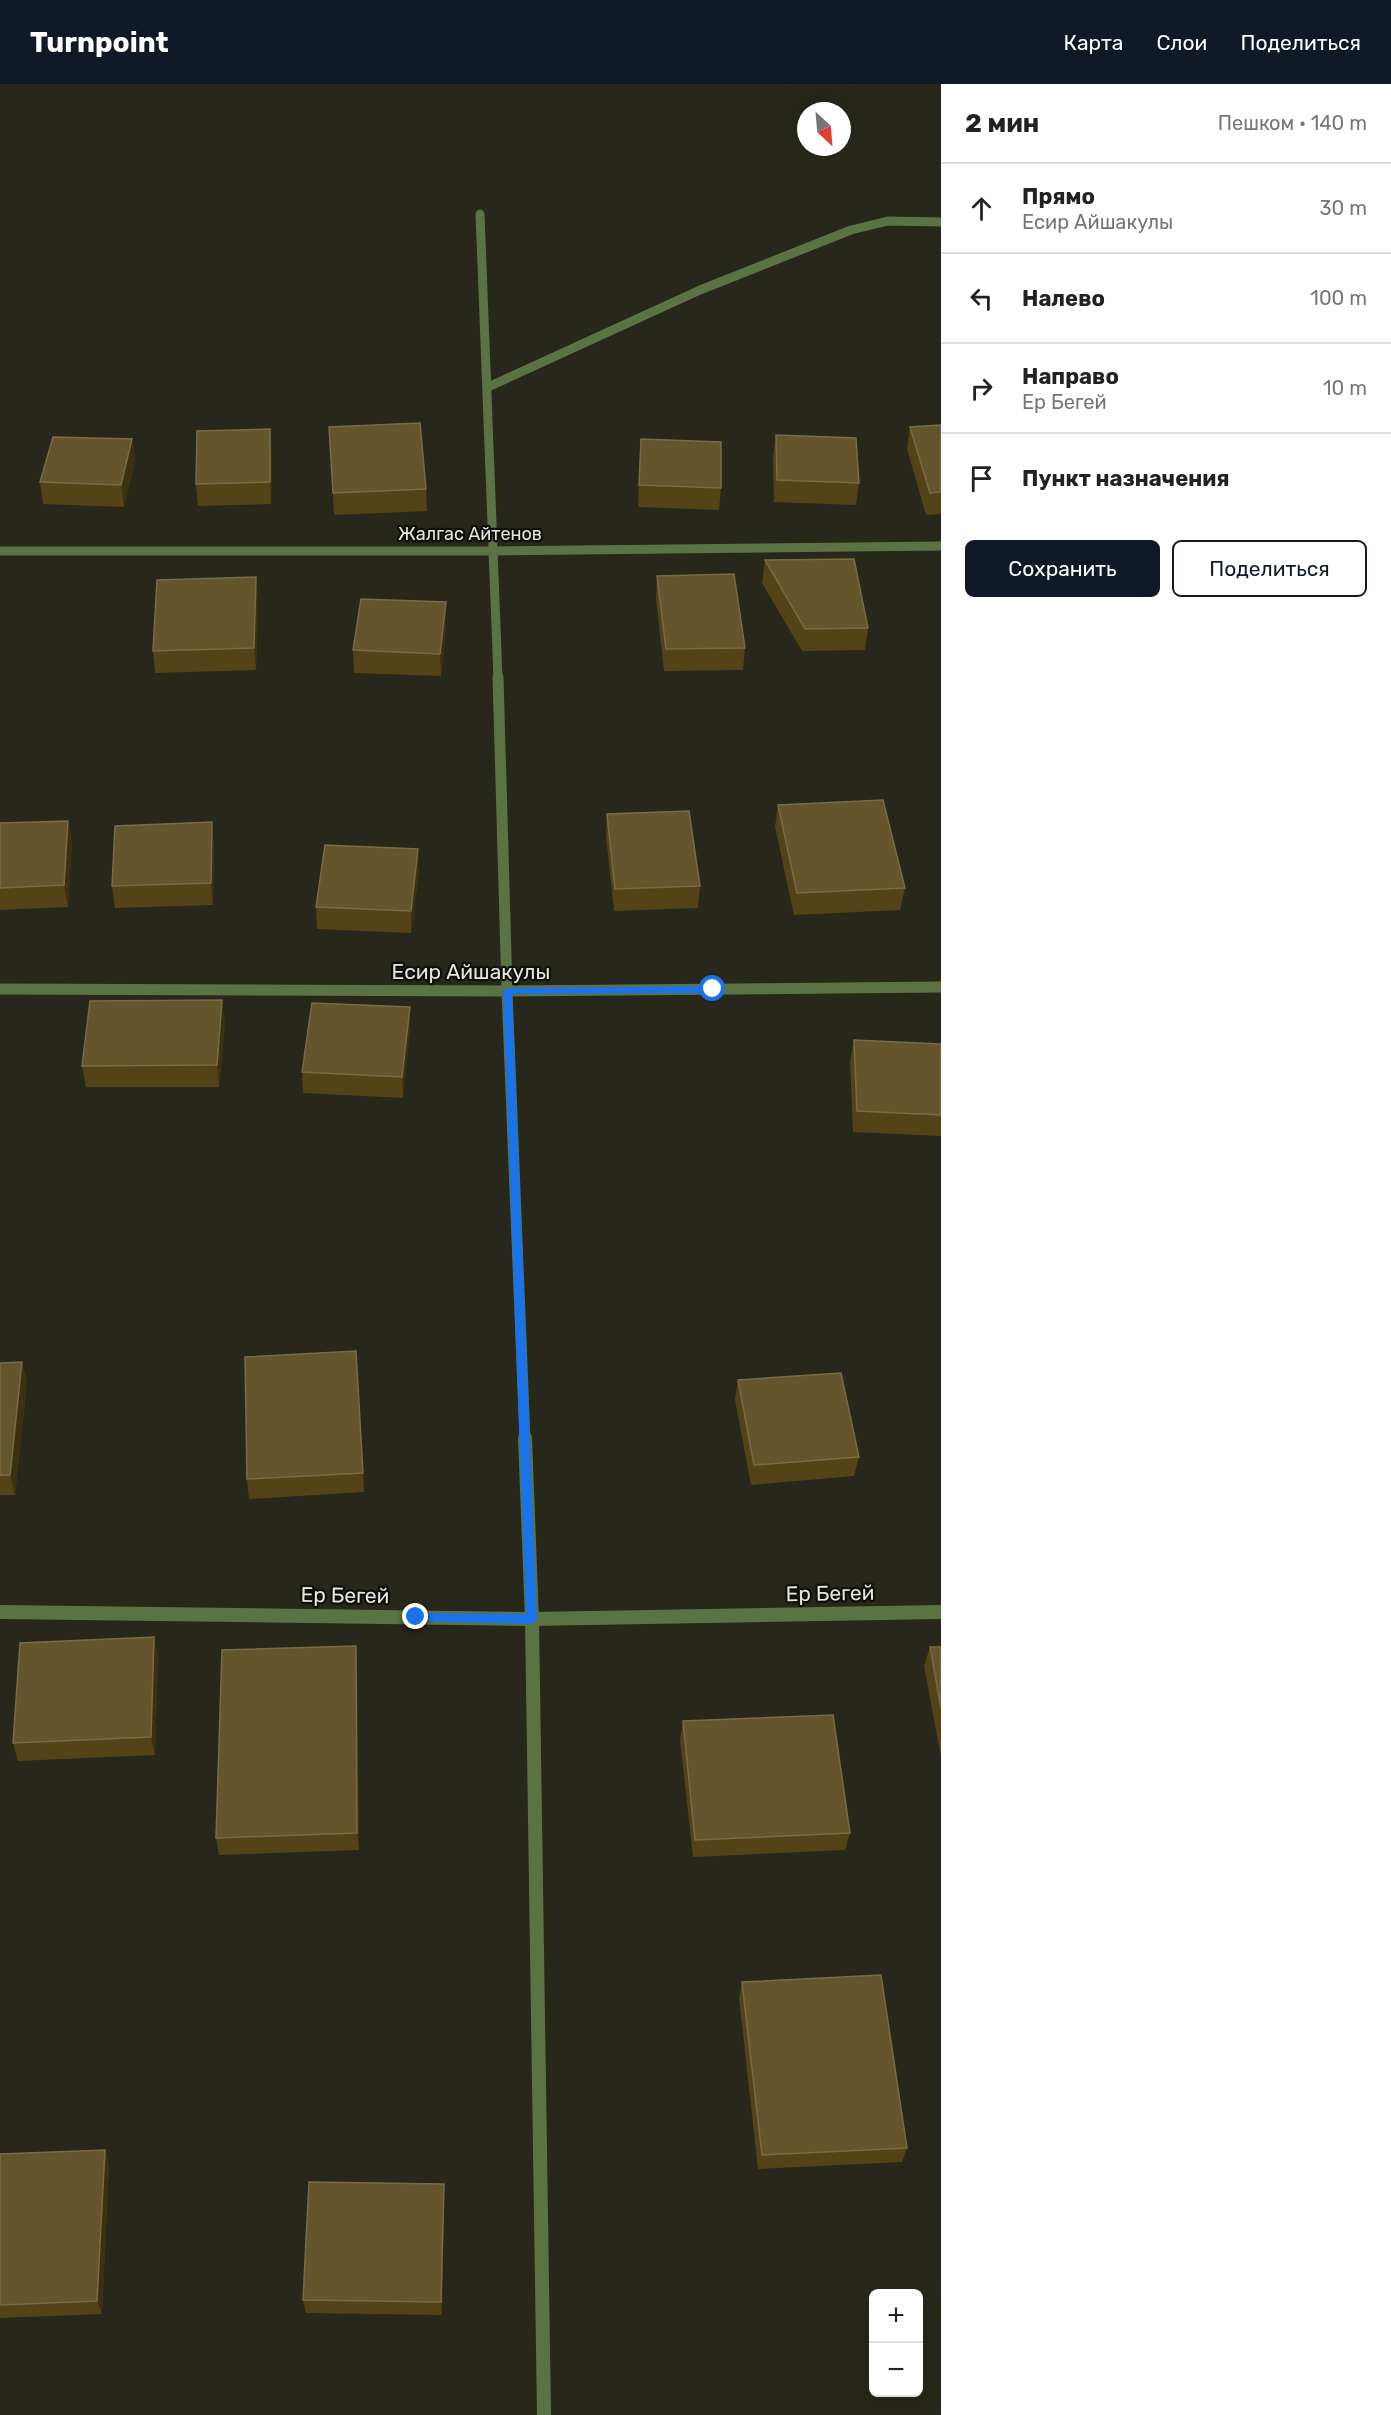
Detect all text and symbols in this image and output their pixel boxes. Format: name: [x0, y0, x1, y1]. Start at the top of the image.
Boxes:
text: Turnpoint: [30, 26, 169, 59]
text: Карта: [1063, 30, 1123, 55]
text: Слои: [1156, 30, 1207, 55]
text: Поделиться: [1240, 30, 1361, 55]
north arrow: [797, 102, 851, 156]
text: 2 мин: [965, 108, 1039, 139]
text: Пешком · 140 m: [1218, 111, 1367, 135]
text: Прямо: [1022, 183, 1095, 210]
icon: ahead: [965, 192, 998, 225]
text: 30 m: [1320, 196, 1367, 220]
text: Есир Айшакулы: [1022, 210, 1173, 234]
icon: left: [965, 282, 998, 315]
text: Налево: [1022, 285, 1105, 312]
text: 100 m: [1310, 286, 1367, 310]
text: Направо: [1022, 363, 1119, 390]
icon: right: [965, 372, 998, 405]
text: 10 m: [1323, 376, 1367, 400]
text: Ер Бегей: [1022, 390, 1107, 414]
icon: arrive: [965, 462, 998, 495]
text: Пункт назначения: [1022, 465, 1230, 492]
street label: Жалгас Айтенов: [398, 523, 542, 545]
button: Сохранить: [965, 540, 1160, 597]
button: Поделиться: [1172, 540, 1367, 597]
street label: Есир Айшакулы: [392, 959, 550, 984]
route start: [699, 975, 725, 1001]
street label: Ер Бегей: [785, 1580, 875, 1606]
street label: Ер Бегей: [300, 1582, 390, 1608]
route end: [402, 1603, 428, 1629]
map controls: [869, 2289, 923, 2397]
button: +: [869, 2289, 923, 2343]
button: −: [869, 2343, 923, 2397]

